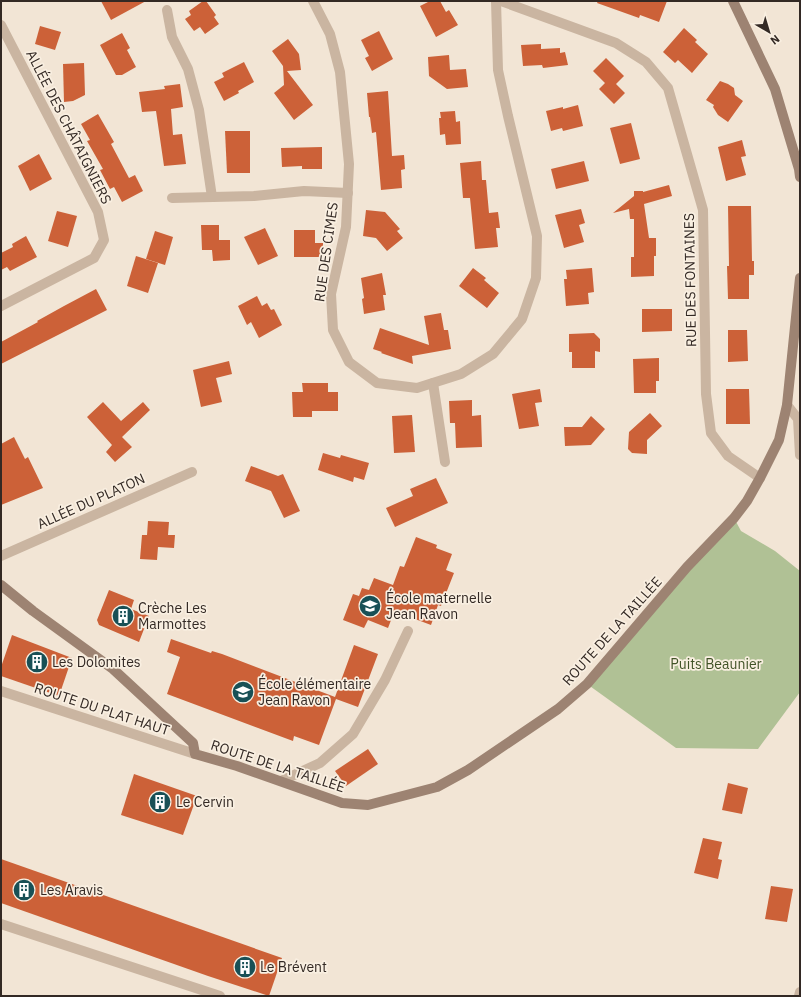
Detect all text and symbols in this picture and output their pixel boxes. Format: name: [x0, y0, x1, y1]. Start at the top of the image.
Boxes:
north arrow: [749, 12, 789, 52]
text: N: [768, 32, 783, 48]
street label: ALLÉE DES CHÂTAIGNIERS: [22, 47, 117, 207]
street label: RUE DES CIMES: [310, 201, 342, 303]
street label: RUE DES FONTAINES: [680, 213, 700, 347]
street label: ALLÉE DU PLATON: [34, 468, 148, 533]
street label: ROUTE DE LA TAILLÉE: [558, 572, 666, 689]
place label: École maternelle Jean Ravon: [386, 588, 492, 623]
school or university icon: École maternelle Jean Ravon: [357, 593, 383, 619]
place label: Crèche Les Marmottes: [138, 599, 207, 633]
building icon: Crèche Les Marmottes: [110, 603, 136, 629]
building icon: Les Dolomites: [24, 649, 50, 675]
place label: Les Dolomites: [52, 653, 141, 671]
park label: Puits Beaunier: [670, 655, 762, 673]
place label: École élémentaire Jean Ravon: [258, 674, 372, 709]
street label: ROUTE DU PLAT HAUT: [32, 679, 172, 739]
school or university icon: École élémentaire Jean Ravon: [230, 679, 256, 705]
street label: ROUTE DE LA TAILLÉE: [209, 735, 348, 796]
building icon: Le Cervin: [147, 789, 173, 815]
place label: Le Cervin: [176, 793, 234, 811]
building icon: Les Aravis: [11, 877, 37, 903]
place label: Les Aravis: [40, 881, 103, 899]
building icon: Le Brévent: [232, 954, 258, 980]
place label: Le Brévent: [260, 958, 327, 976]

